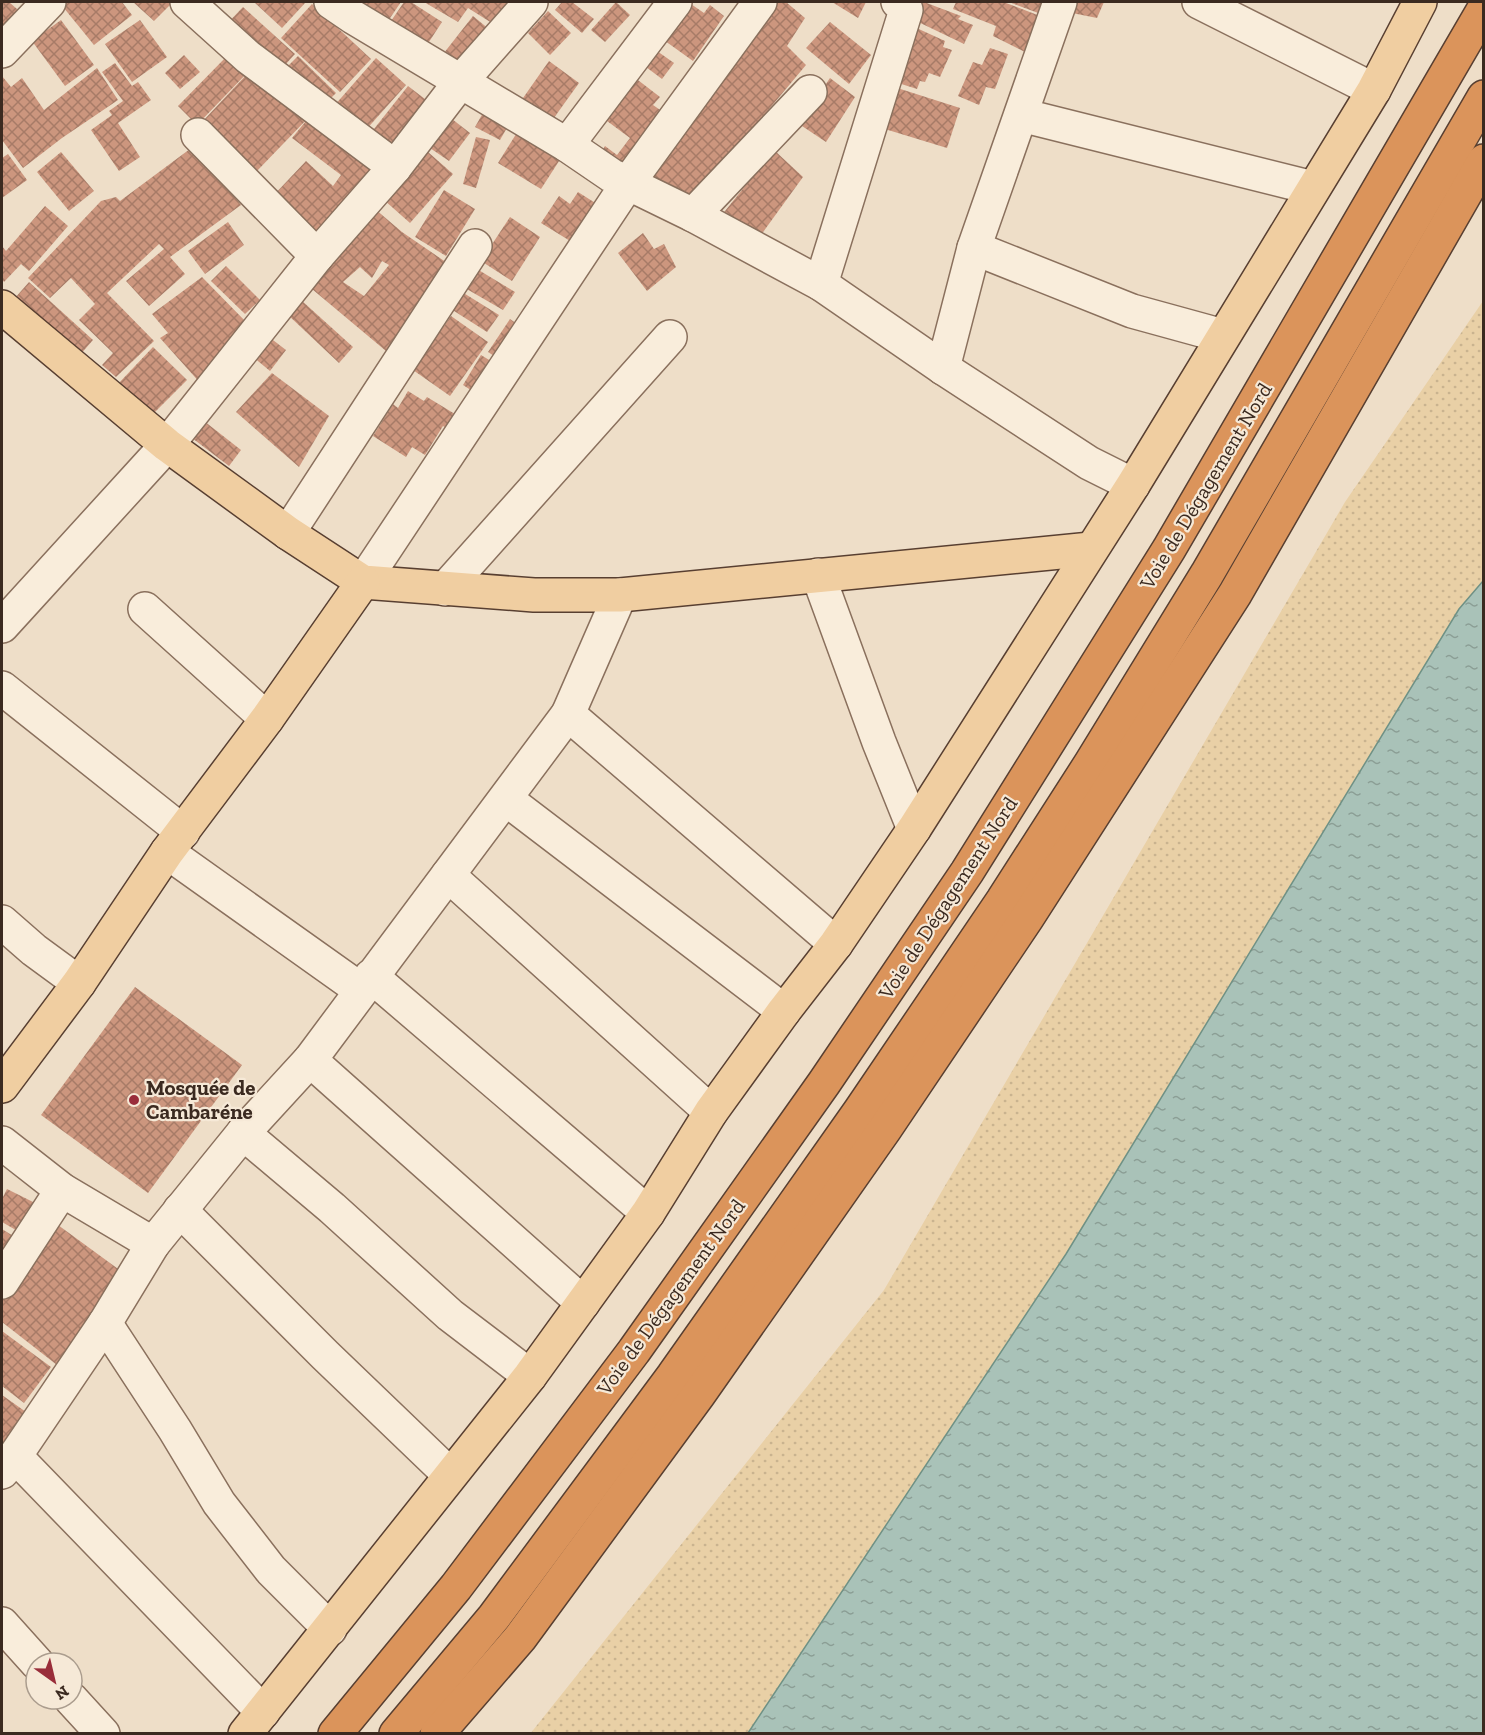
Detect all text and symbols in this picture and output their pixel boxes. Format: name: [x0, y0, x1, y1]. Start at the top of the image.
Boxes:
street label: Voie de Dégagement Nord: [1134, 378, 1277, 594]
street label: Voie de Dégagement Nord: [872, 792, 1023, 1004]
place label: Mosquée de Cambaréne: [146, 1075, 255, 1124]
marker: Mosquée de Cambaréne: [127, 1093, 141, 1107]
street label: Voie de Dégagement Nord: [590, 1193, 750, 1400]
north arrow: [24, 1651, 84, 1711]
text: N: [52, 1682, 72, 1704]

